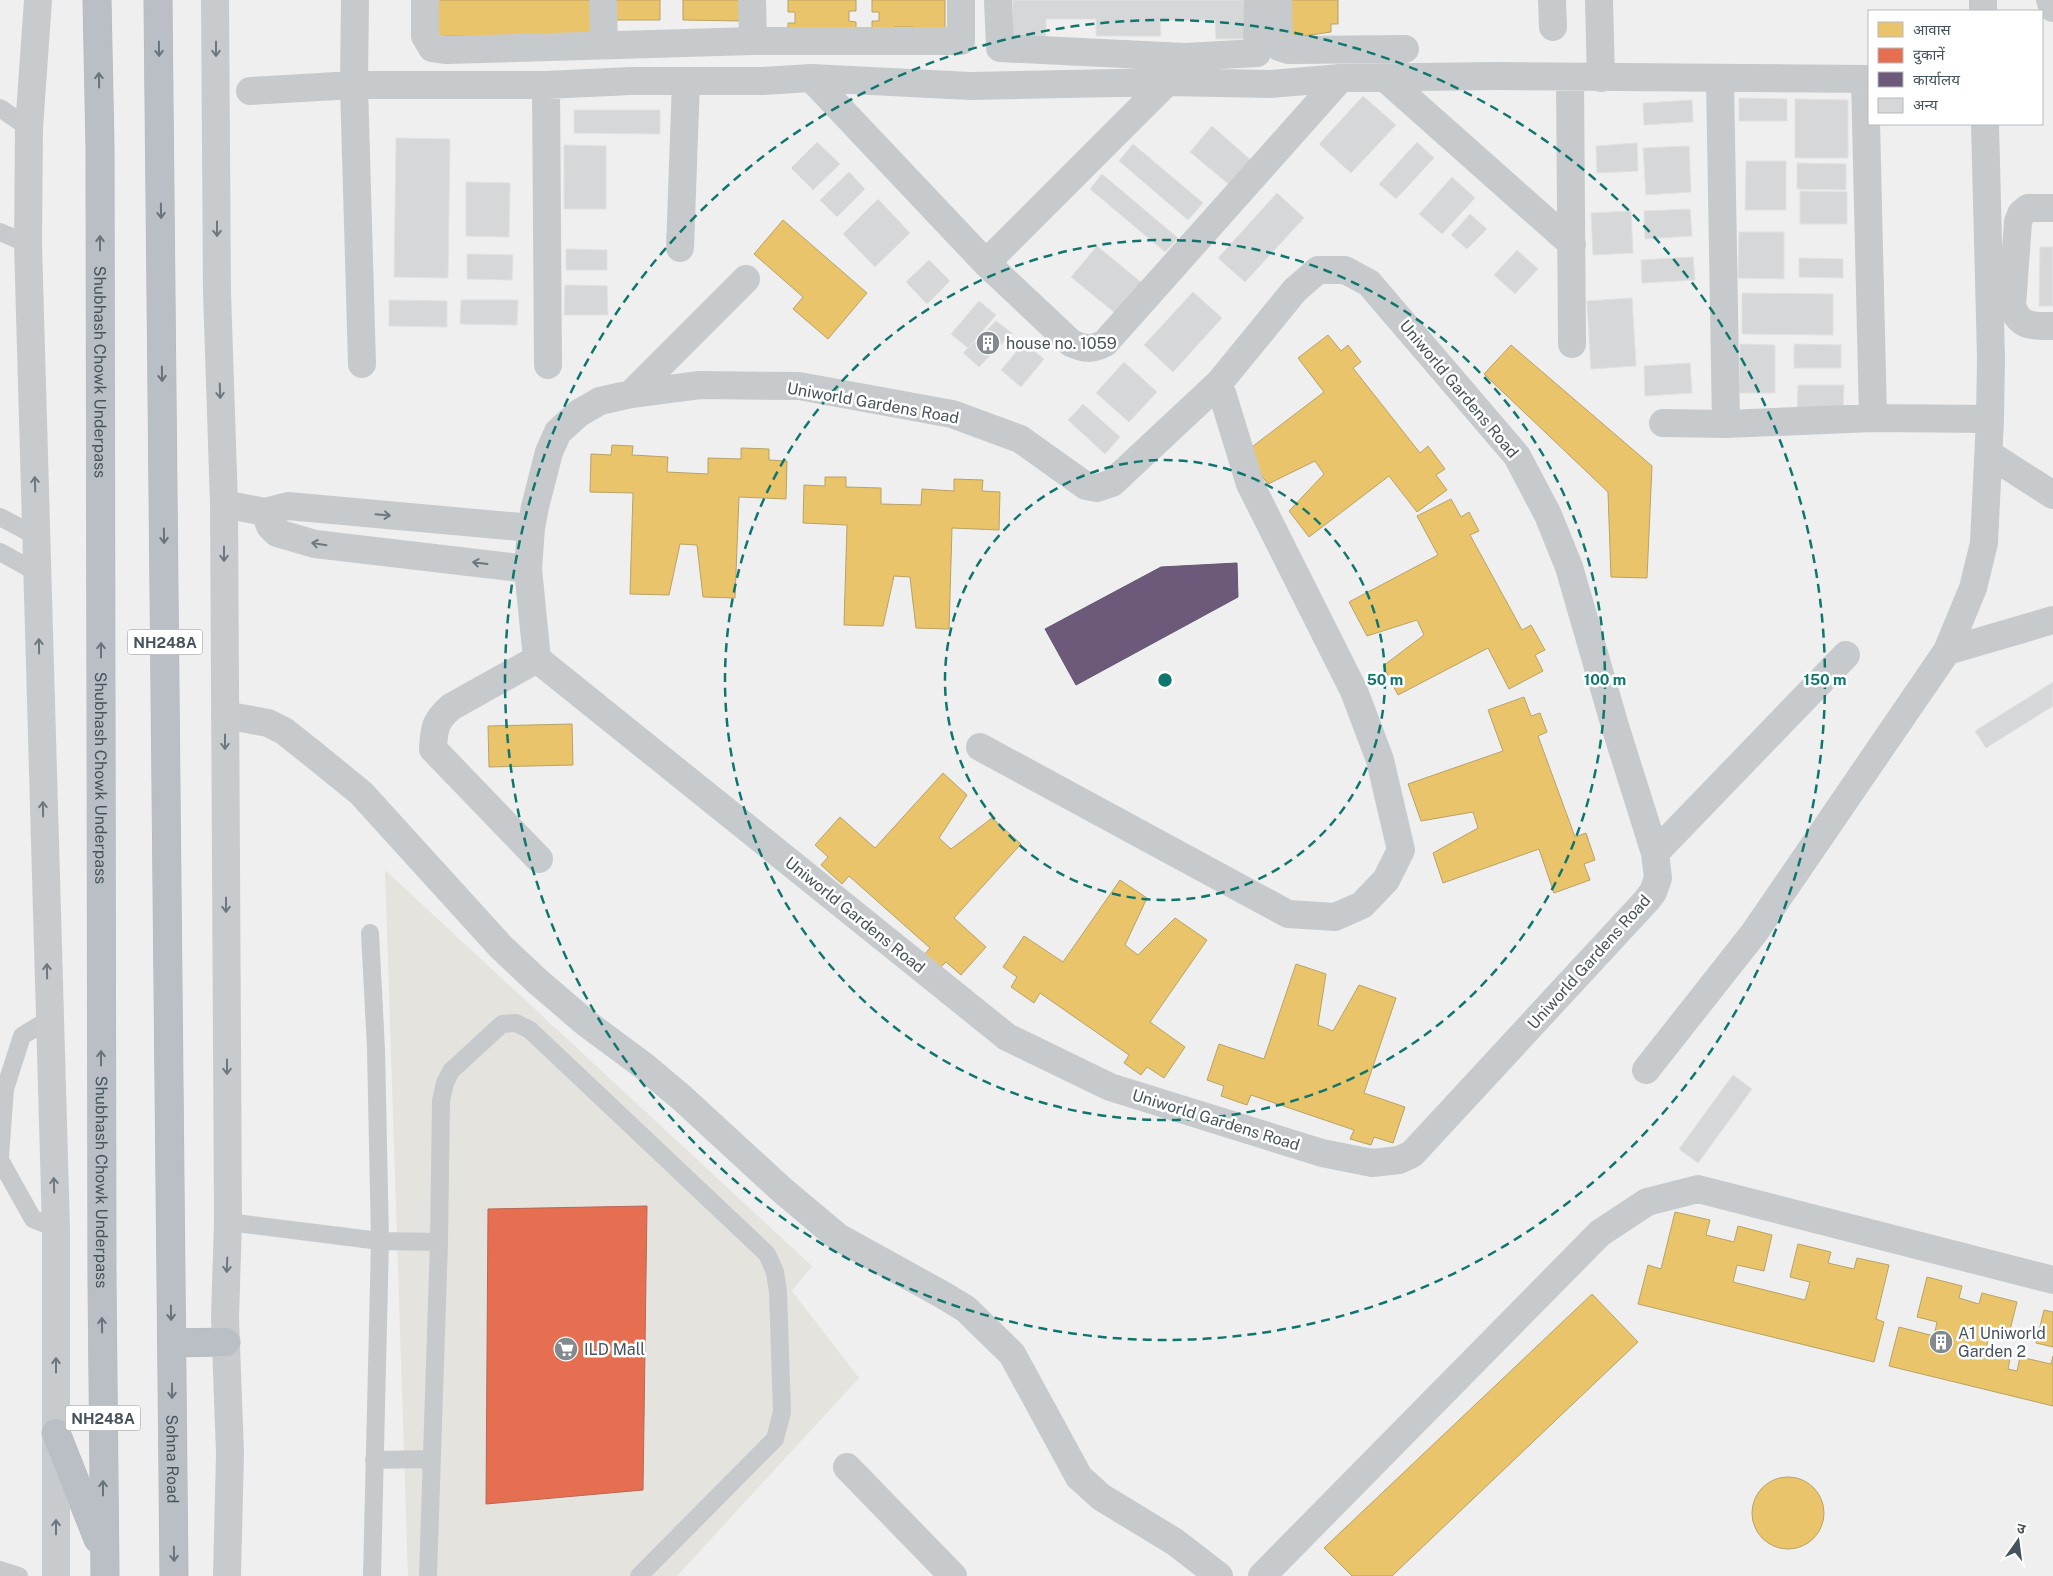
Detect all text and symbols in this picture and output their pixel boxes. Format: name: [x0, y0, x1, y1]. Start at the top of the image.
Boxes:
legend: [1868, 10, 2043, 125]
text: आवास: [1913, 21, 1952, 38]
one-way arrow: [154, 40, 164, 56]
one-way arrow: [211, 40, 221, 56]
text: दुकानें: [1913, 46, 1945, 65]
text: कार्यालय: [1913, 71, 1960, 88]
one-way arrow: [94, 72, 103, 88]
text: अन्य: [1913, 96, 1938, 113]
one-way arrow: [156, 202, 166, 219]
one-way arrow: [212, 220, 222, 236]
one-way arrow: [95, 235, 105, 251]
street label: Shubhash Chowk Underpass: [91, 266, 110, 478]
street label: Uniworld Gardens Road: [1396, 316, 1522, 462]
building icon: house no. 1059: [975, 330, 1001, 356]
place label: house no. 1059: [1006, 334, 1117, 353]
one-way arrow: [158, 365, 167, 381]
street label: Uniworld Gardens Road: [786, 379, 960, 427]
one-way arrow: [216, 383, 225, 399]
one-way arrow: [30, 476, 40, 492]
one-way arrow: [374, 510, 390, 519]
one-way arrow: [159, 528, 169, 544]
one-way arrow: [311, 538, 327, 548]
one-way arrow: [219, 545, 229, 561]
one-way arrow: [472, 558, 488, 568]
road number: NH248A: [128, 630, 202, 654]
one-way arrow: [35, 638, 44, 654]
one-way arrow: [96, 642, 106, 658]
centre of rings: [1156, 671, 1174, 689]
text: 50 m: [1367, 671, 1403, 688]
text: 100 m: [1584, 671, 1626, 688]
text: 150 m: [1803, 671, 1847, 688]
street label: Shubhash Chowk Underpass: [91, 672, 111, 884]
one-way arrow: [220, 734, 230, 750]
one-way arrow: [39, 801, 48, 817]
street label: Uniworld Gardens Road: [781, 853, 929, 977]
street label: Uniworld Gardens Road: [1524, 891, 1654, 1033]
one-way arrow: [221, 896, 231, 913]
one-way arrow: [43, 963, 52, 979]
one-way arrow: [96, 1050, 106, 1066]
one-way arrow: [222, 1059, 232, 1075]
street label: Shubhash Chowk Underpass: [92, 1076, 112, 1288]
street label: Uniworld Gardens Road: [1130, 1085, 1302, 1155]
one-way arrow: [49, 1177, 59, 1194]
one-way arrow: [222, 1257, 231, 1273]
one-way arrow: [166, 1304, 176, 1321]
one-way arrow: [97, 1317, 107, 1334]
place label: A1 Uniworld Garden 2: [1958, 1324, 2046, 1361]
building icon: A1 Uniworld Garden 2: [1928, 1329, 1954, 1355]
supermarket icon: ILD Mall: [553, 1336, 579, 1362]
place label: ILD Mall: [584, 1340, 645, 1359]
one-way arrow: [51, 1357, 61, 1374]
one-way arrow: [167, 1383, 177, 1399]
road number: NH248A: [66, 1406, 140, 1430]
street label: Sohna Road: [163, 1414, 183, 1503]
one-way arrow: [98, 1480, 108, 1496]
north arrow: [1993, 1516, 2043, 1566]
one-way arrow: [51, 1520, 61, 1536]
text: उ: [2015, 1520, 2028, 1537]
one-way arrow: [169, 1546, 179, 1562]

